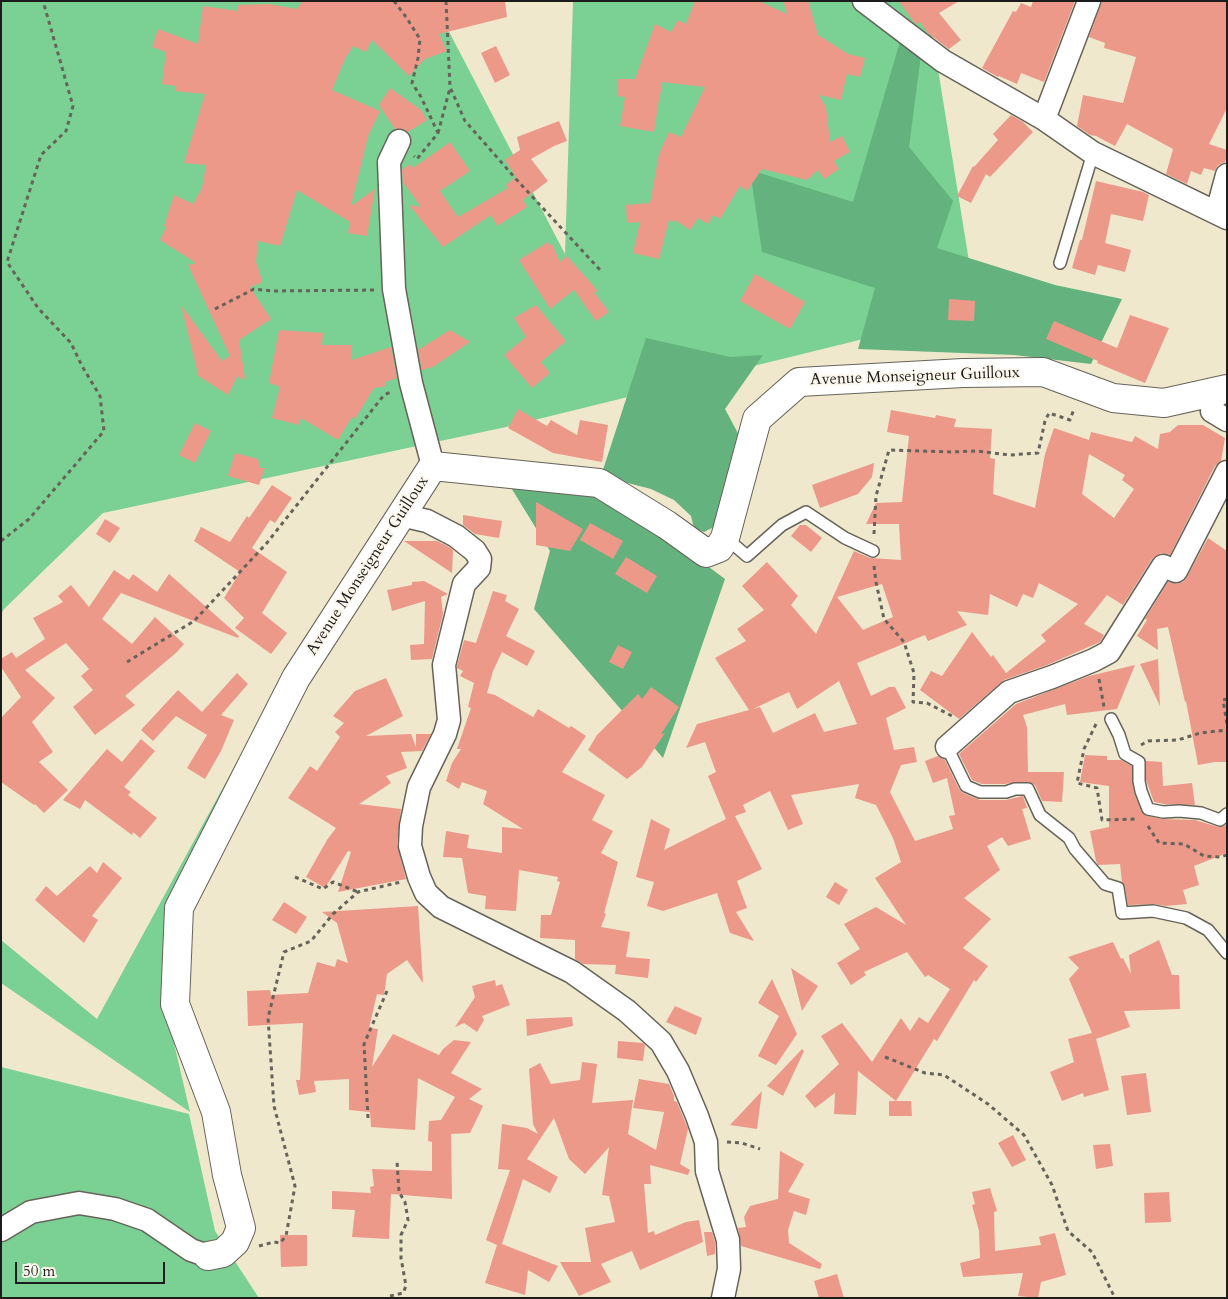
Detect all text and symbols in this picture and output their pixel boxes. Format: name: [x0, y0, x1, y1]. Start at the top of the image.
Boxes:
street label: Avenue Monseigneur Guilloux: [810, 364, 1020, 390]
street label: Avenue Monseigneur Guilloux: [303, 473, 433, 659]
scale bar: [18, 1252, 168, 1284]
text: 50 m: [23, 1261, 55, 1281]

